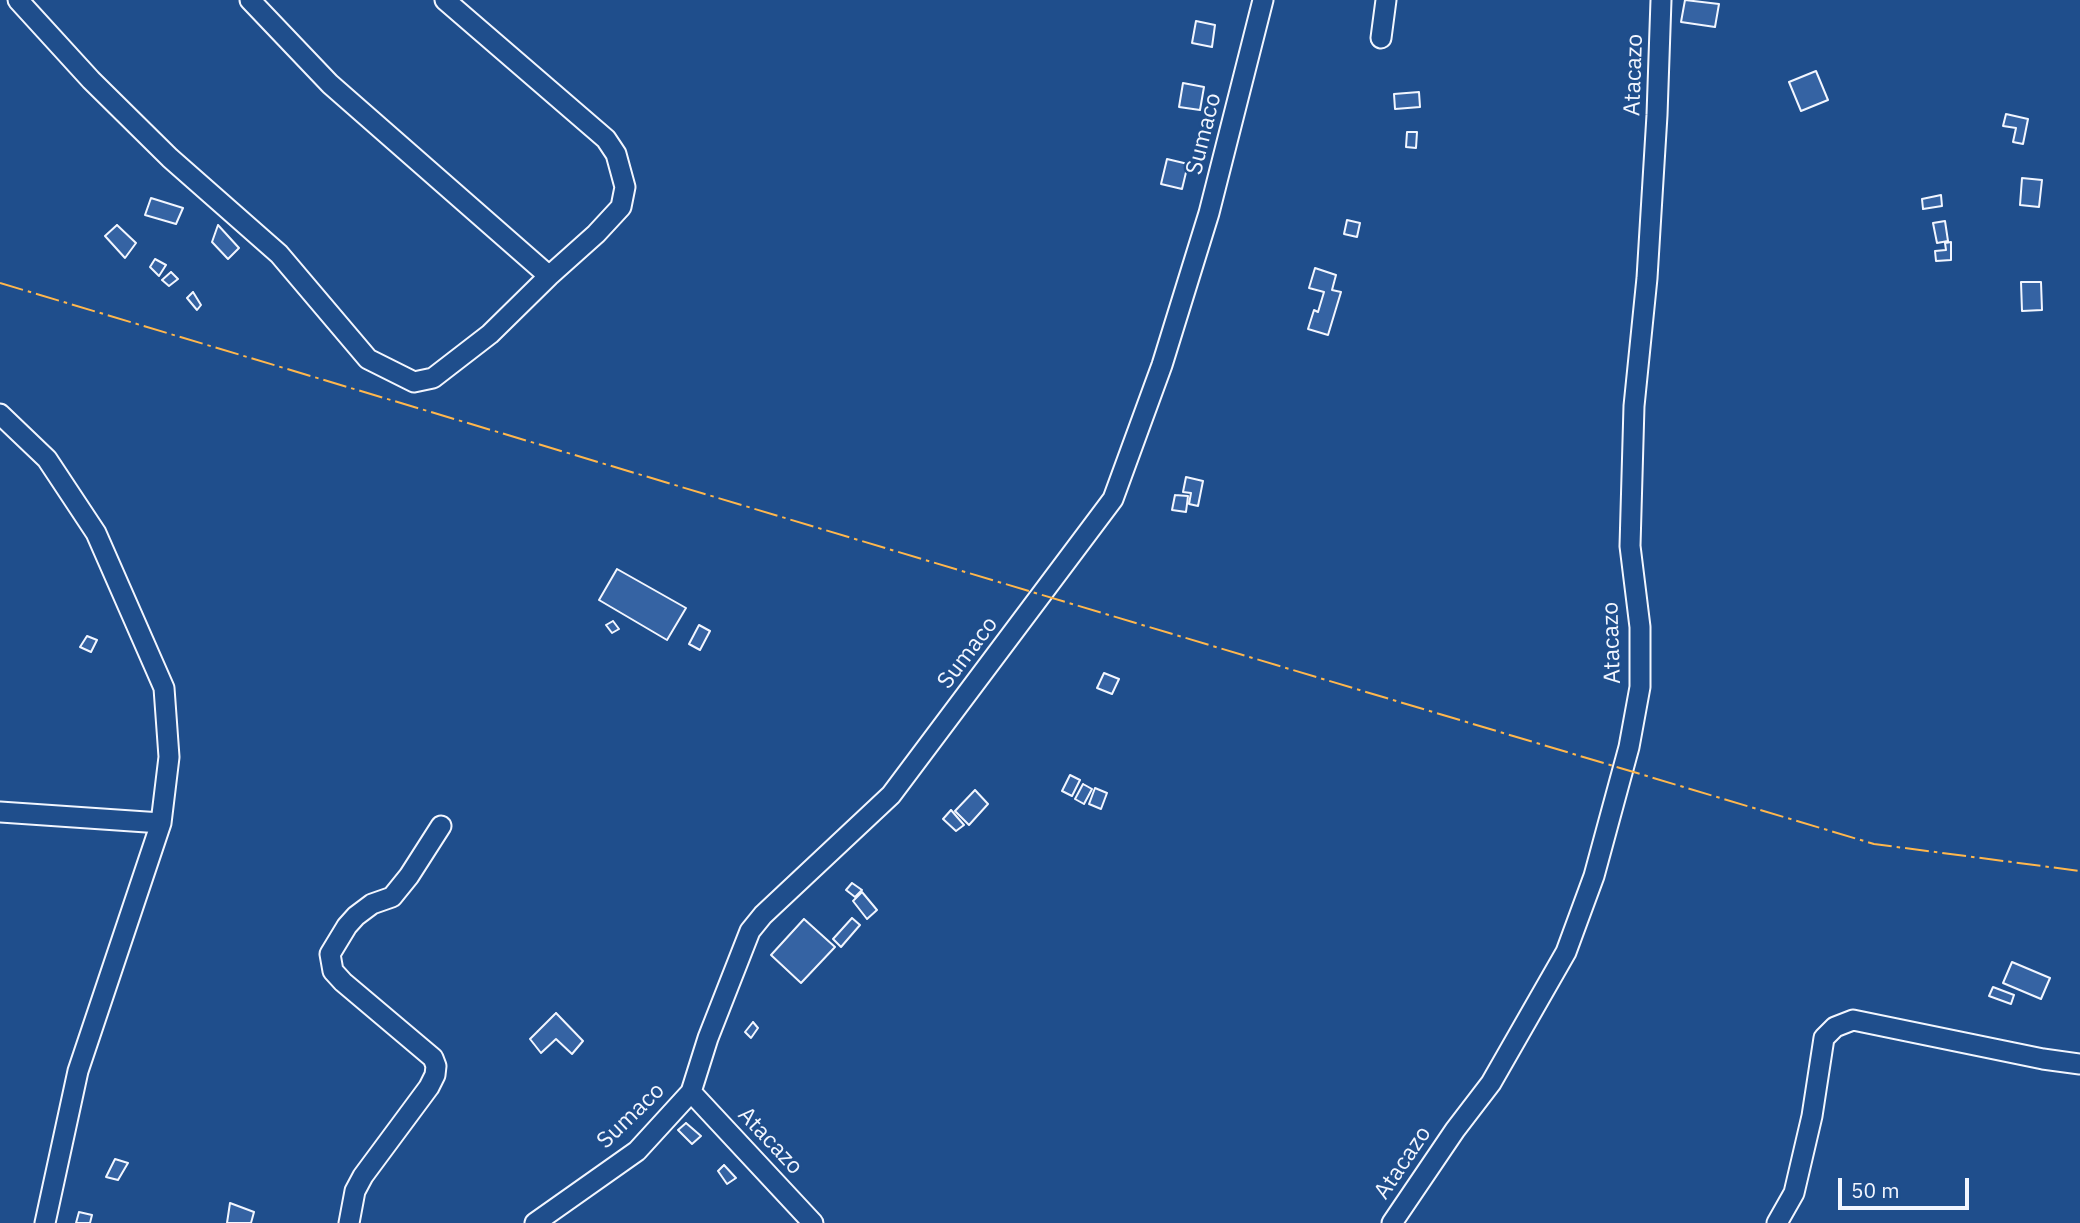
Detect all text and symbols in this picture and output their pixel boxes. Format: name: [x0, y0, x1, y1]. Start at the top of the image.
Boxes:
street label: Atacazo: [1619, 33, 1649, 117]
street label: Sumaco: [1181, 90, 1227, 178]
street label: Atacazo: [1597, 601, 1627, 685]
street label: Sumaco: [932, 612, 1004, 694]
street label: Sumaco: [592, 1077, 670, 1155]
street label: Atacazo: [732, 1102, 808, 1180]
street label: Atacazo: [1369, 1121, 1437, 1205]
scale bar: [1842, 1164, 1973, 1208]
text: 50 m: [1851, 1176, 1900, 1204]

